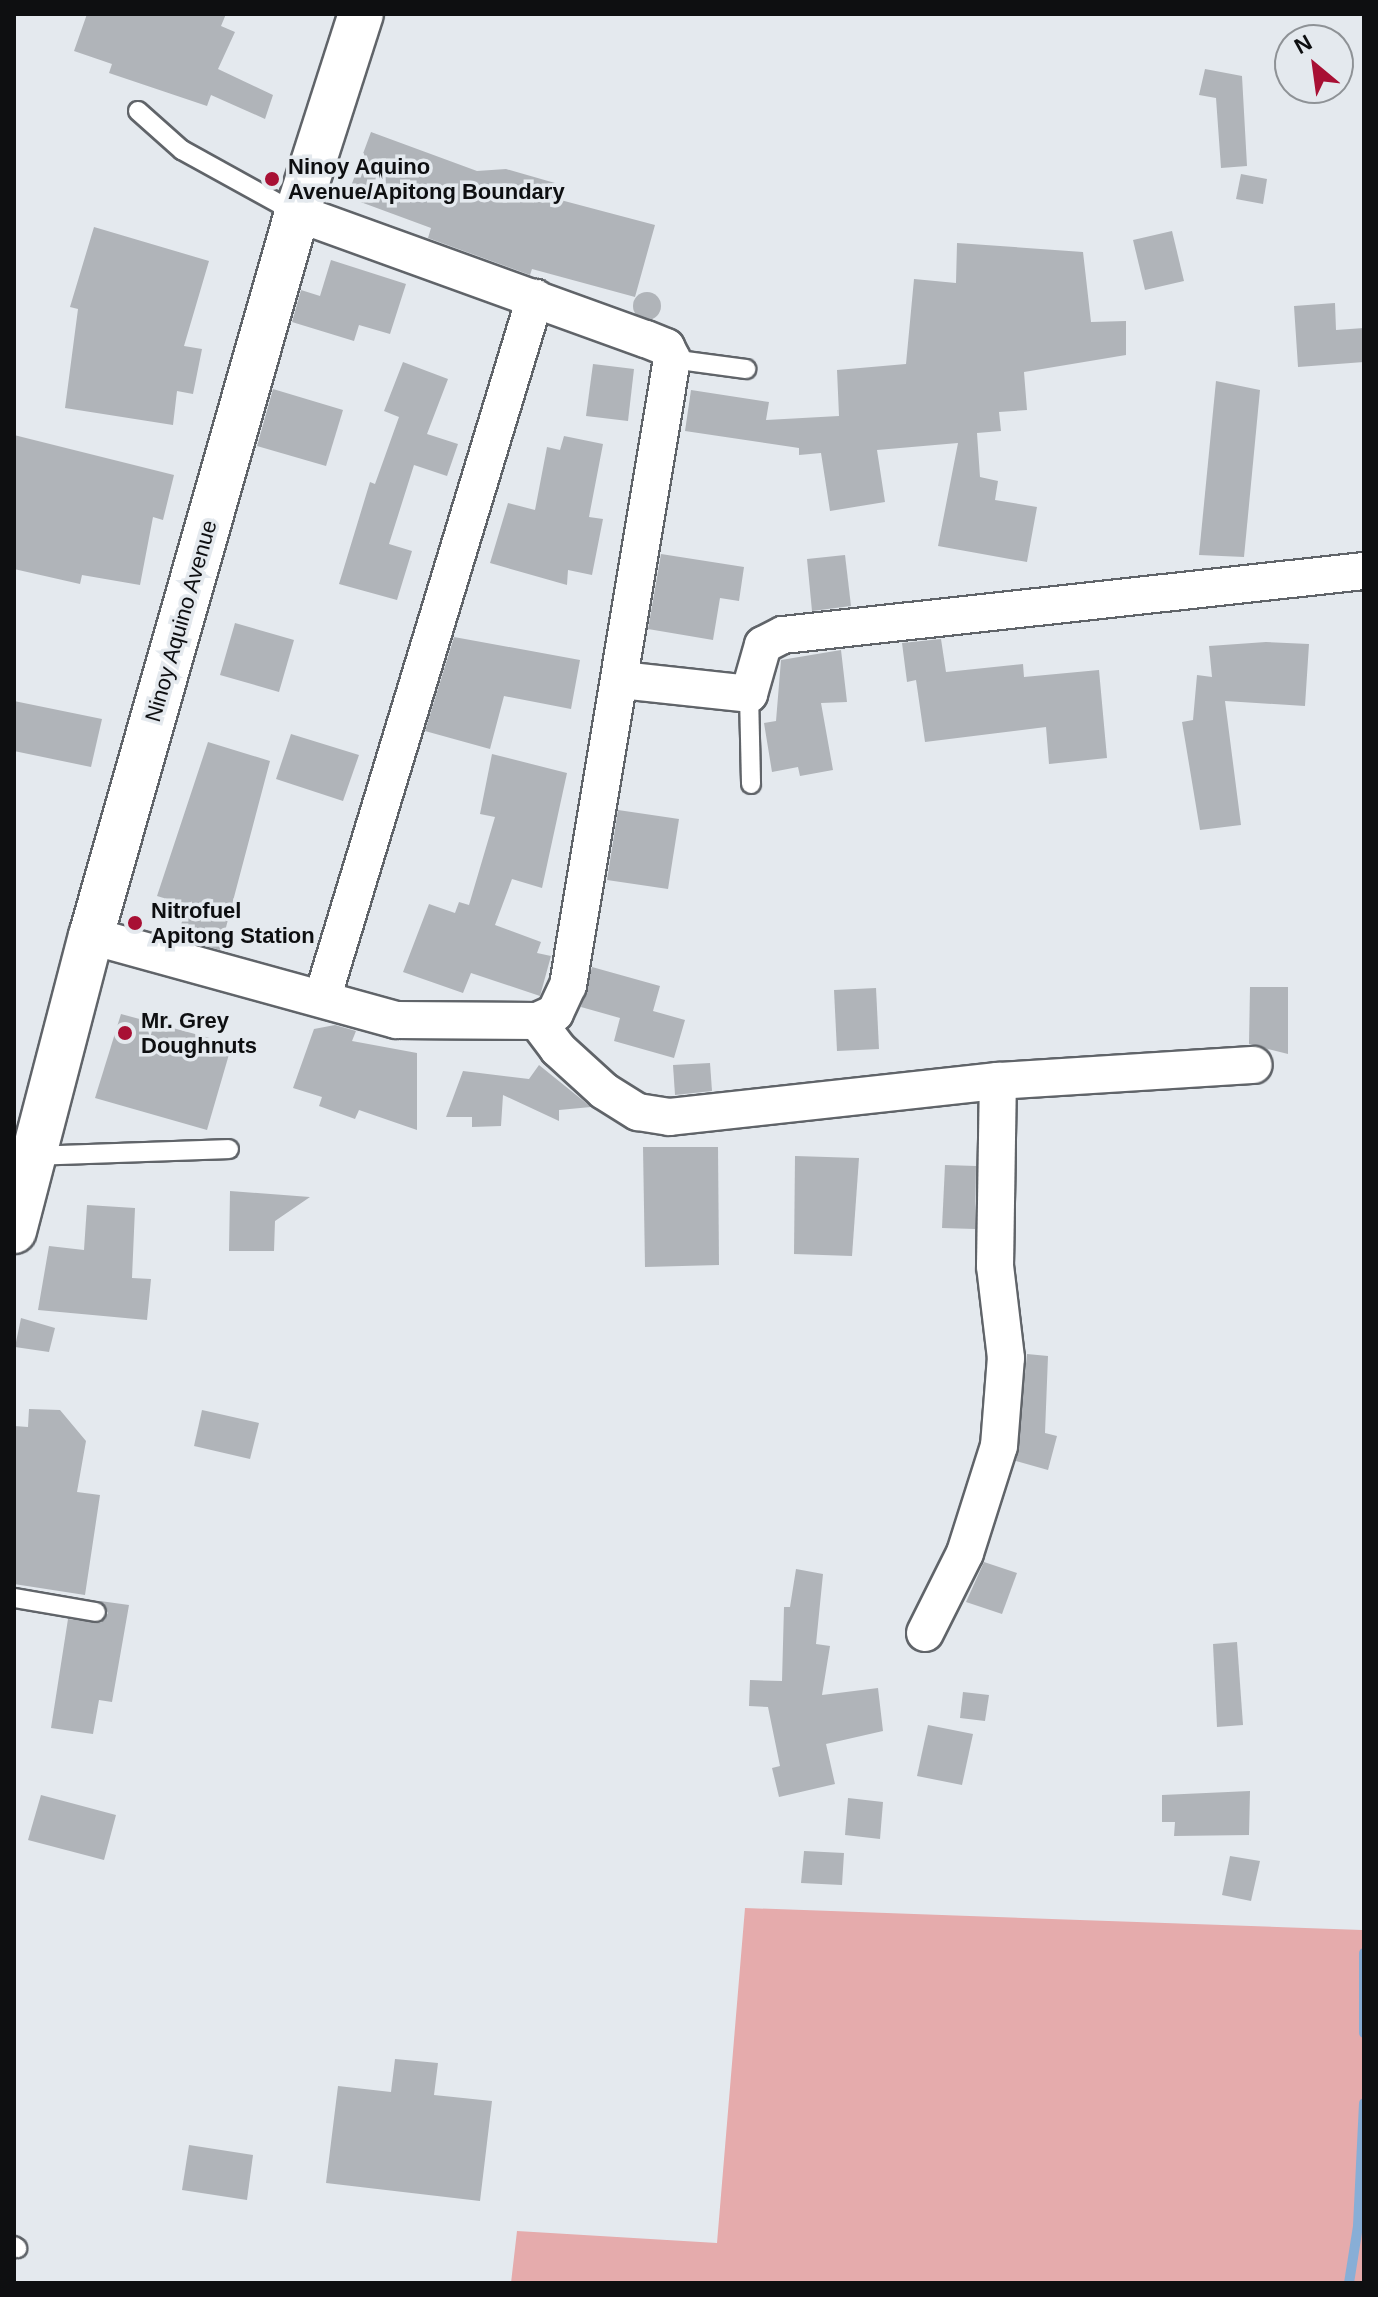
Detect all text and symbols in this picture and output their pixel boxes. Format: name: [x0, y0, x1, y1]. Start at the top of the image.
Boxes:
north arrow: [1274, 24, 1354, 104]
text: N: [1290, 30, 1316, 59]
place label: Ninoy Aquino Avenue/Apitong Boundary: [288, 153, 565, 204]
marker: Ninoy Aquino Avenue/Apitong Boundary: [263, 170, 281, 188]
street label: Ninoy Aquino Avenue: [139, 516, 223, 726]
place label: Nitrofuel Apitong Station: [151, 897, 315, 948]
marker: Nitrofuel Apitong Station: [126, 914, 144, 932]
place label: Mr. Grey Doughnuts: [141, 1007, 257, 1058]
marker: Mr. Grey Doughnuts: [116, 1024, 134, 1042]

